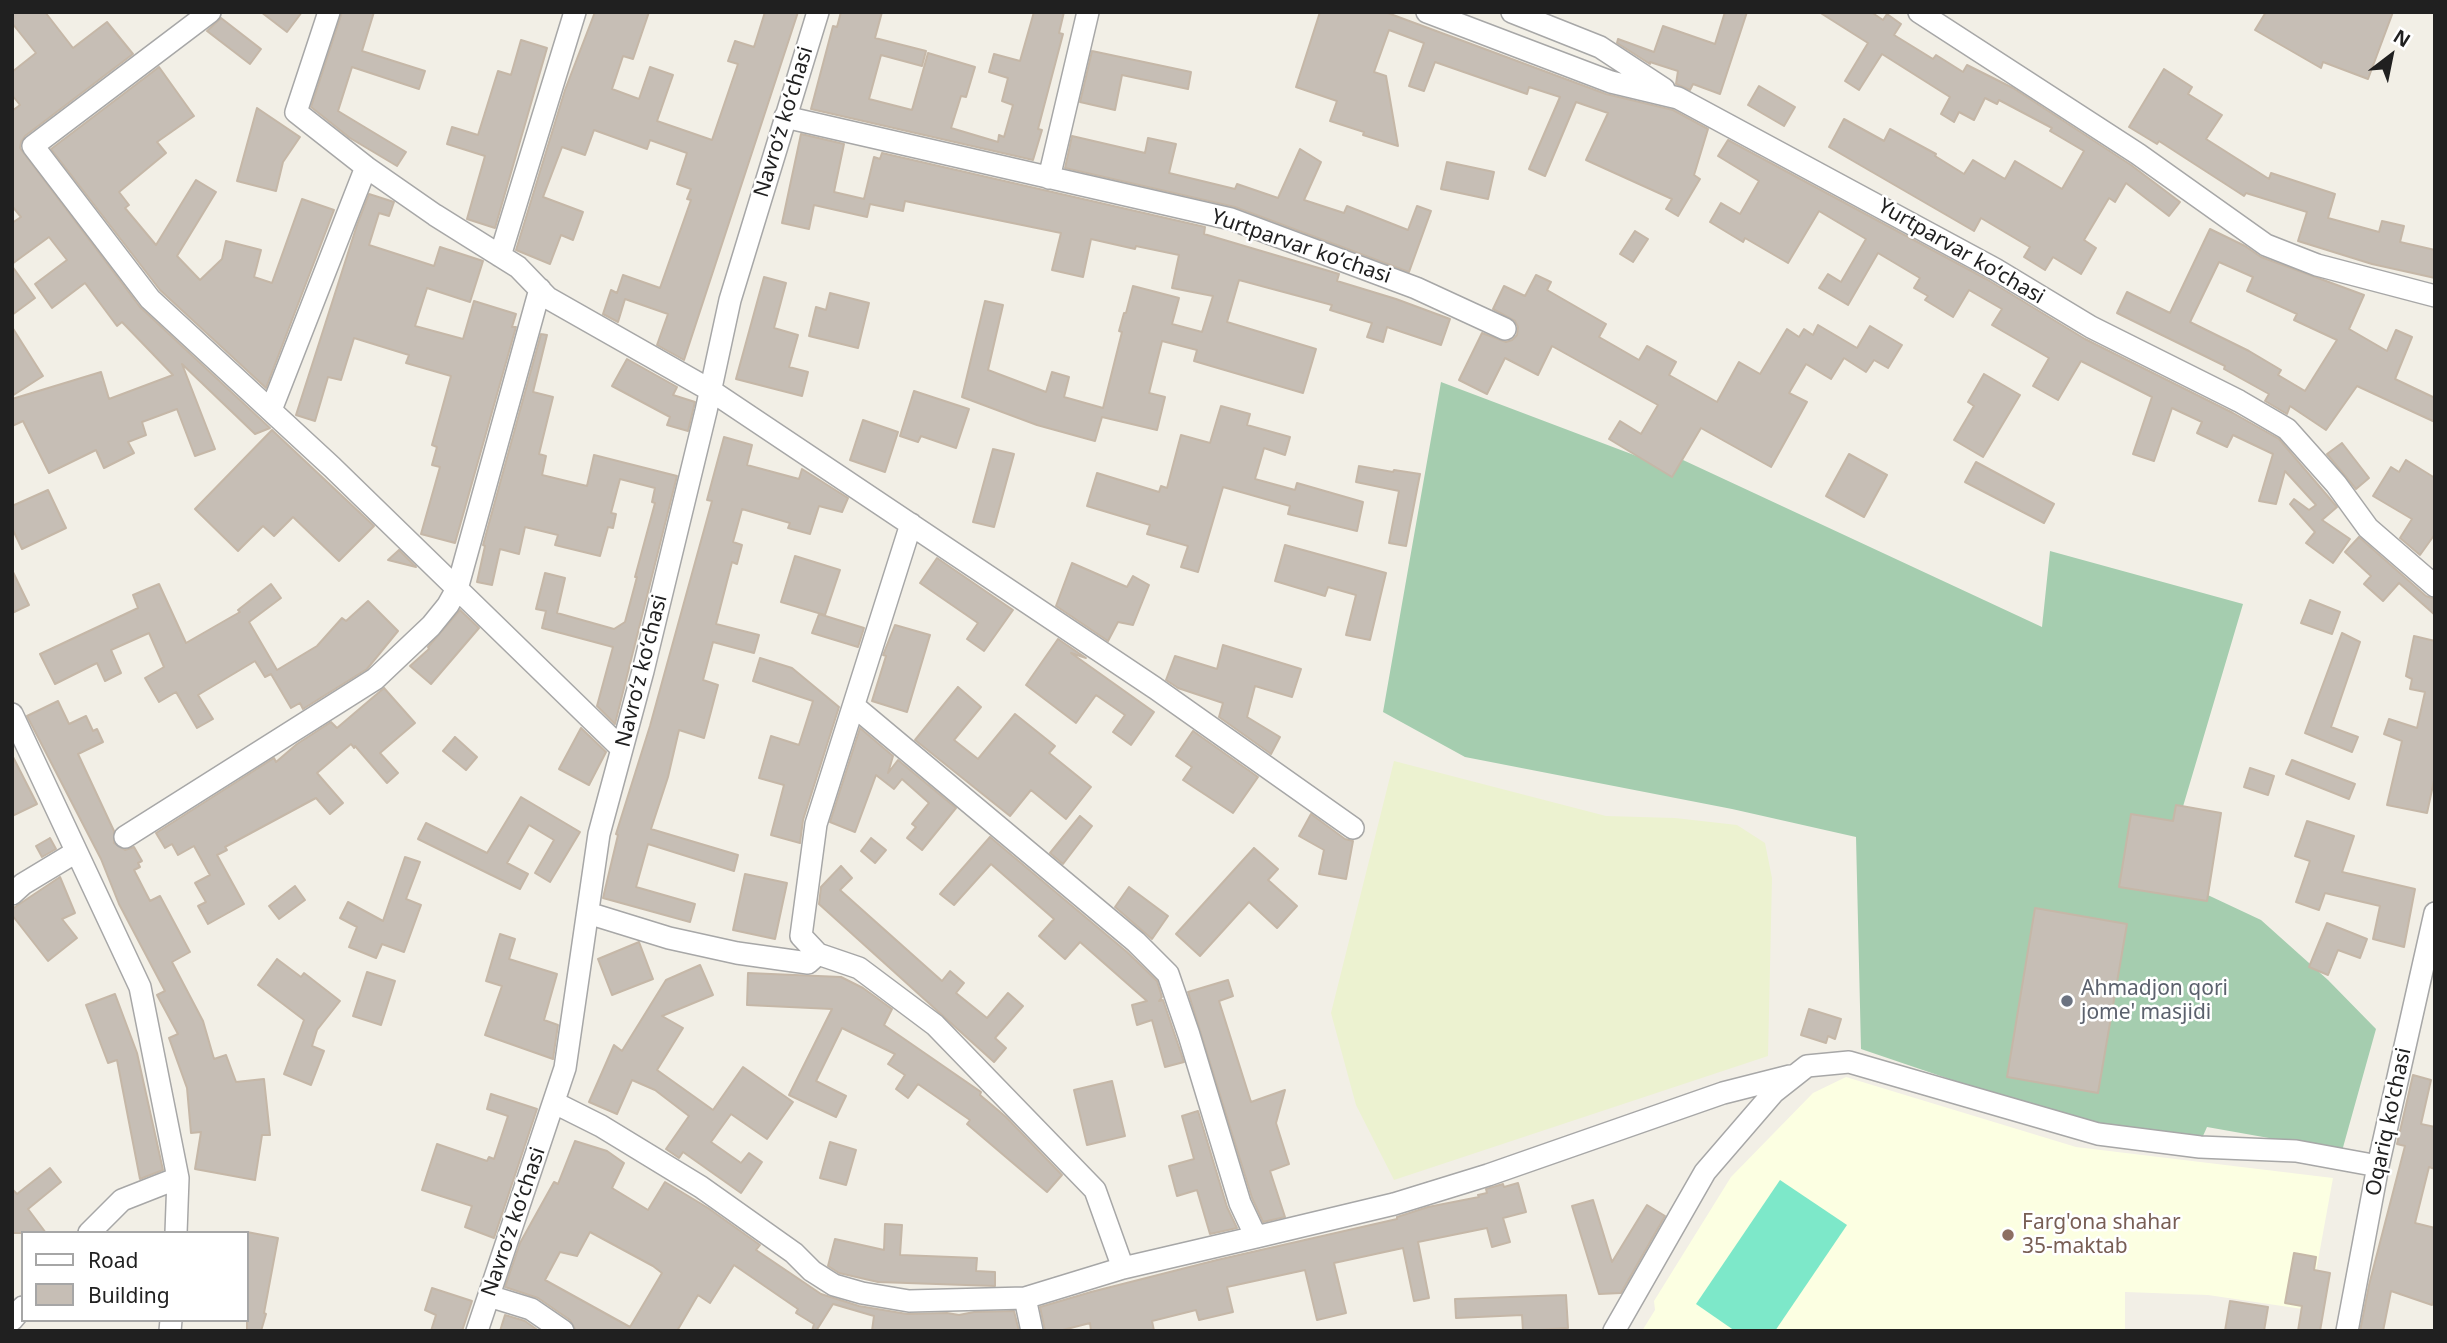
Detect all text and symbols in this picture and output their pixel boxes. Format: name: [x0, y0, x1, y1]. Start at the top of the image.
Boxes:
north arrow: [2356, 21, 2426, 91]
text: N: [2389, 23, 2416, 53]
street label: Navroʻz koʻchasi: [749, 44, 819, 200]
street label: Yurtparvar koʻchasi: [1873, 194, 2049, 310]
street label: Yurtparvar koʻchasi: [1208, 204, 1394, 290]
street label: Navroʻz koʻchasi: [611, 592, 673, 750]
place label: Ahmadjon qori jome' masjidi: [2081, 976, 2228, 1026]
marker: Ahmadjon qori jome' masjidi: [2059, 993, 2075, 1009]
street label: Oqariq ko'chasi: [2361, 1046, 2417, 1198]
street label: Navroʻz koʻchasi: [477, 1144, 551, 1300]
place label: Farg'ona shahar 35-maktab: [2022, 1210, 2181, 1260]
marker: Farg'ona shahar 35-maktab: [2000, 1227, 2016, 1243]
legend: [21, 1231, 248, 1322]
text: Road: [88, 1246, 138, 1274]
text: Building: [88, 1281, 170, 1309]

